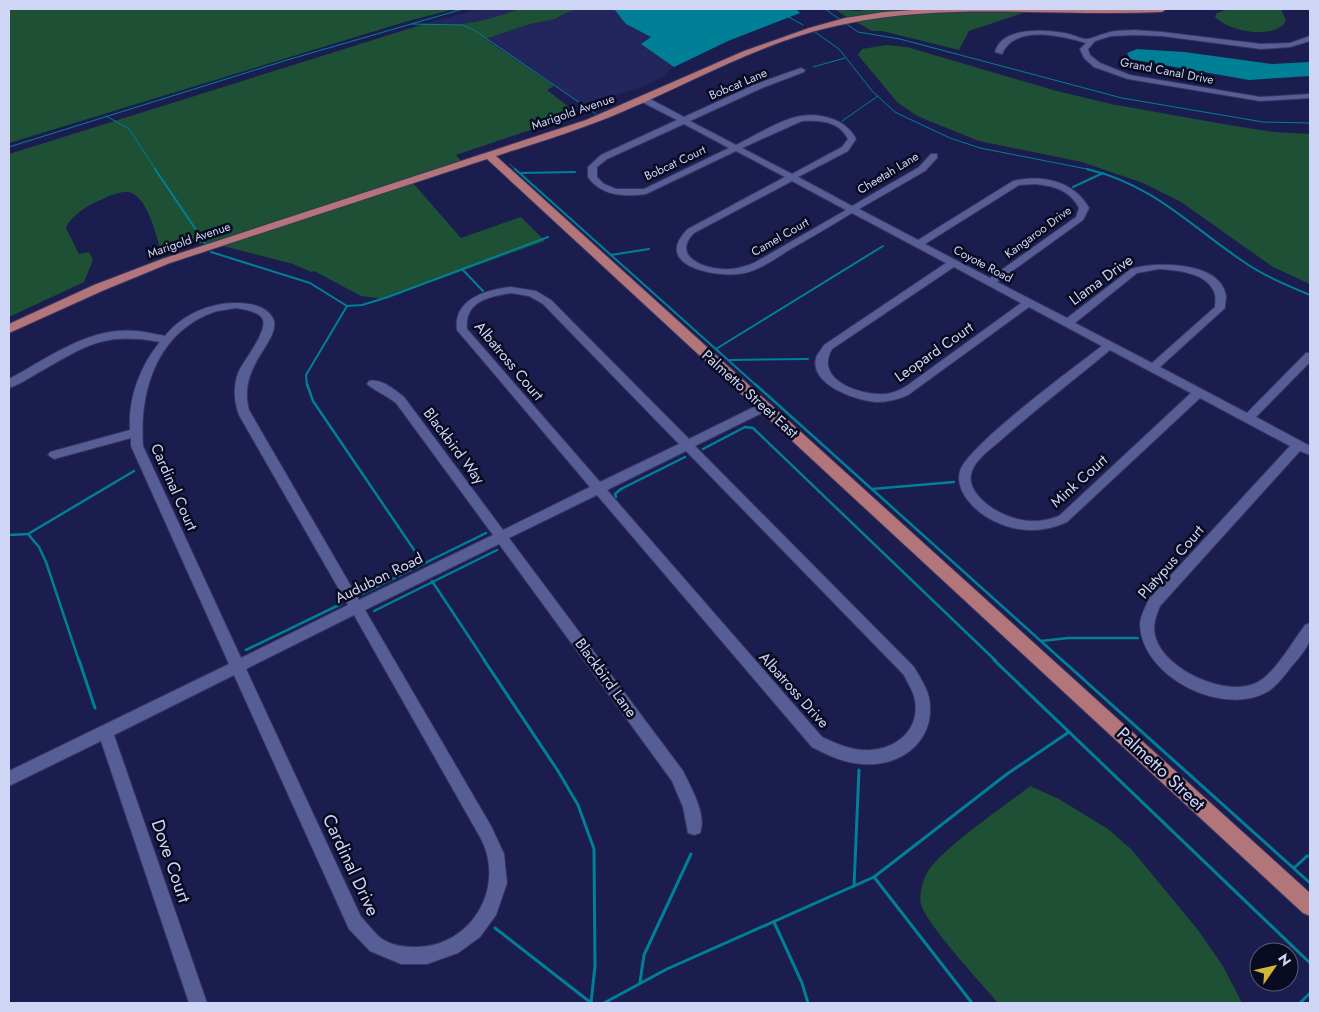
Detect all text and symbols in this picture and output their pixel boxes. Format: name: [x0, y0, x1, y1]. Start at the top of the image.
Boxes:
street label: Grand Canal Drive: [1119, 53, 1215, 89]
street label: Bobcat Lane: [706, 64, 770, 104]
street label: Marigold Avenue: [529, 89, 617, 135]
street label: Bobcat Court: [641, 141, 709, 185]
street label: Cheetah Lane: [854, 147, 922, 199]
street label: Kangaroo Drive: [1001, 202, 1075, 262]
street label: Camel Court: [748, 213, 812, 261]
street label: Marigold Avenue: [145, 217, 233, 263]
street label: Coyote Road: [950, 241, 1016, 287]
street label: Llama Drive: [1065, 249, 1138, 311]
street label: Leopard Court: [890, 316, 978, 387]
street label: Albatross Court: [469, 317, 549, 406]
street label: Palmetto Street East: [697, 345, 803, 444]
street label: Blackbird Way: [418, 403, 490, 489]
street label: Cardinal Court: [145, 440, 203, 534]
street label: Mink Court: [1046, 449, 1113, 513]
street label: Platypus Court: [1133, 520, 1209, 604]
street label: Audubon Road: [331, 547, 427, 609]
street label: Blackbird Lane: [570, 634, 642, 722]
street label: Albatross Drive: [754, 647, 834, 733]
street label: Palmetto Street: [1111, 721, 1211, 817]
street label: Cardinal Drive: [316, 810, 386, 920]
street label: Dove Court: [145, 816, 198, 907]
north arrow: [1249, 942, 1299, 992]
text: N: [1273, 950, 1296, 970]

